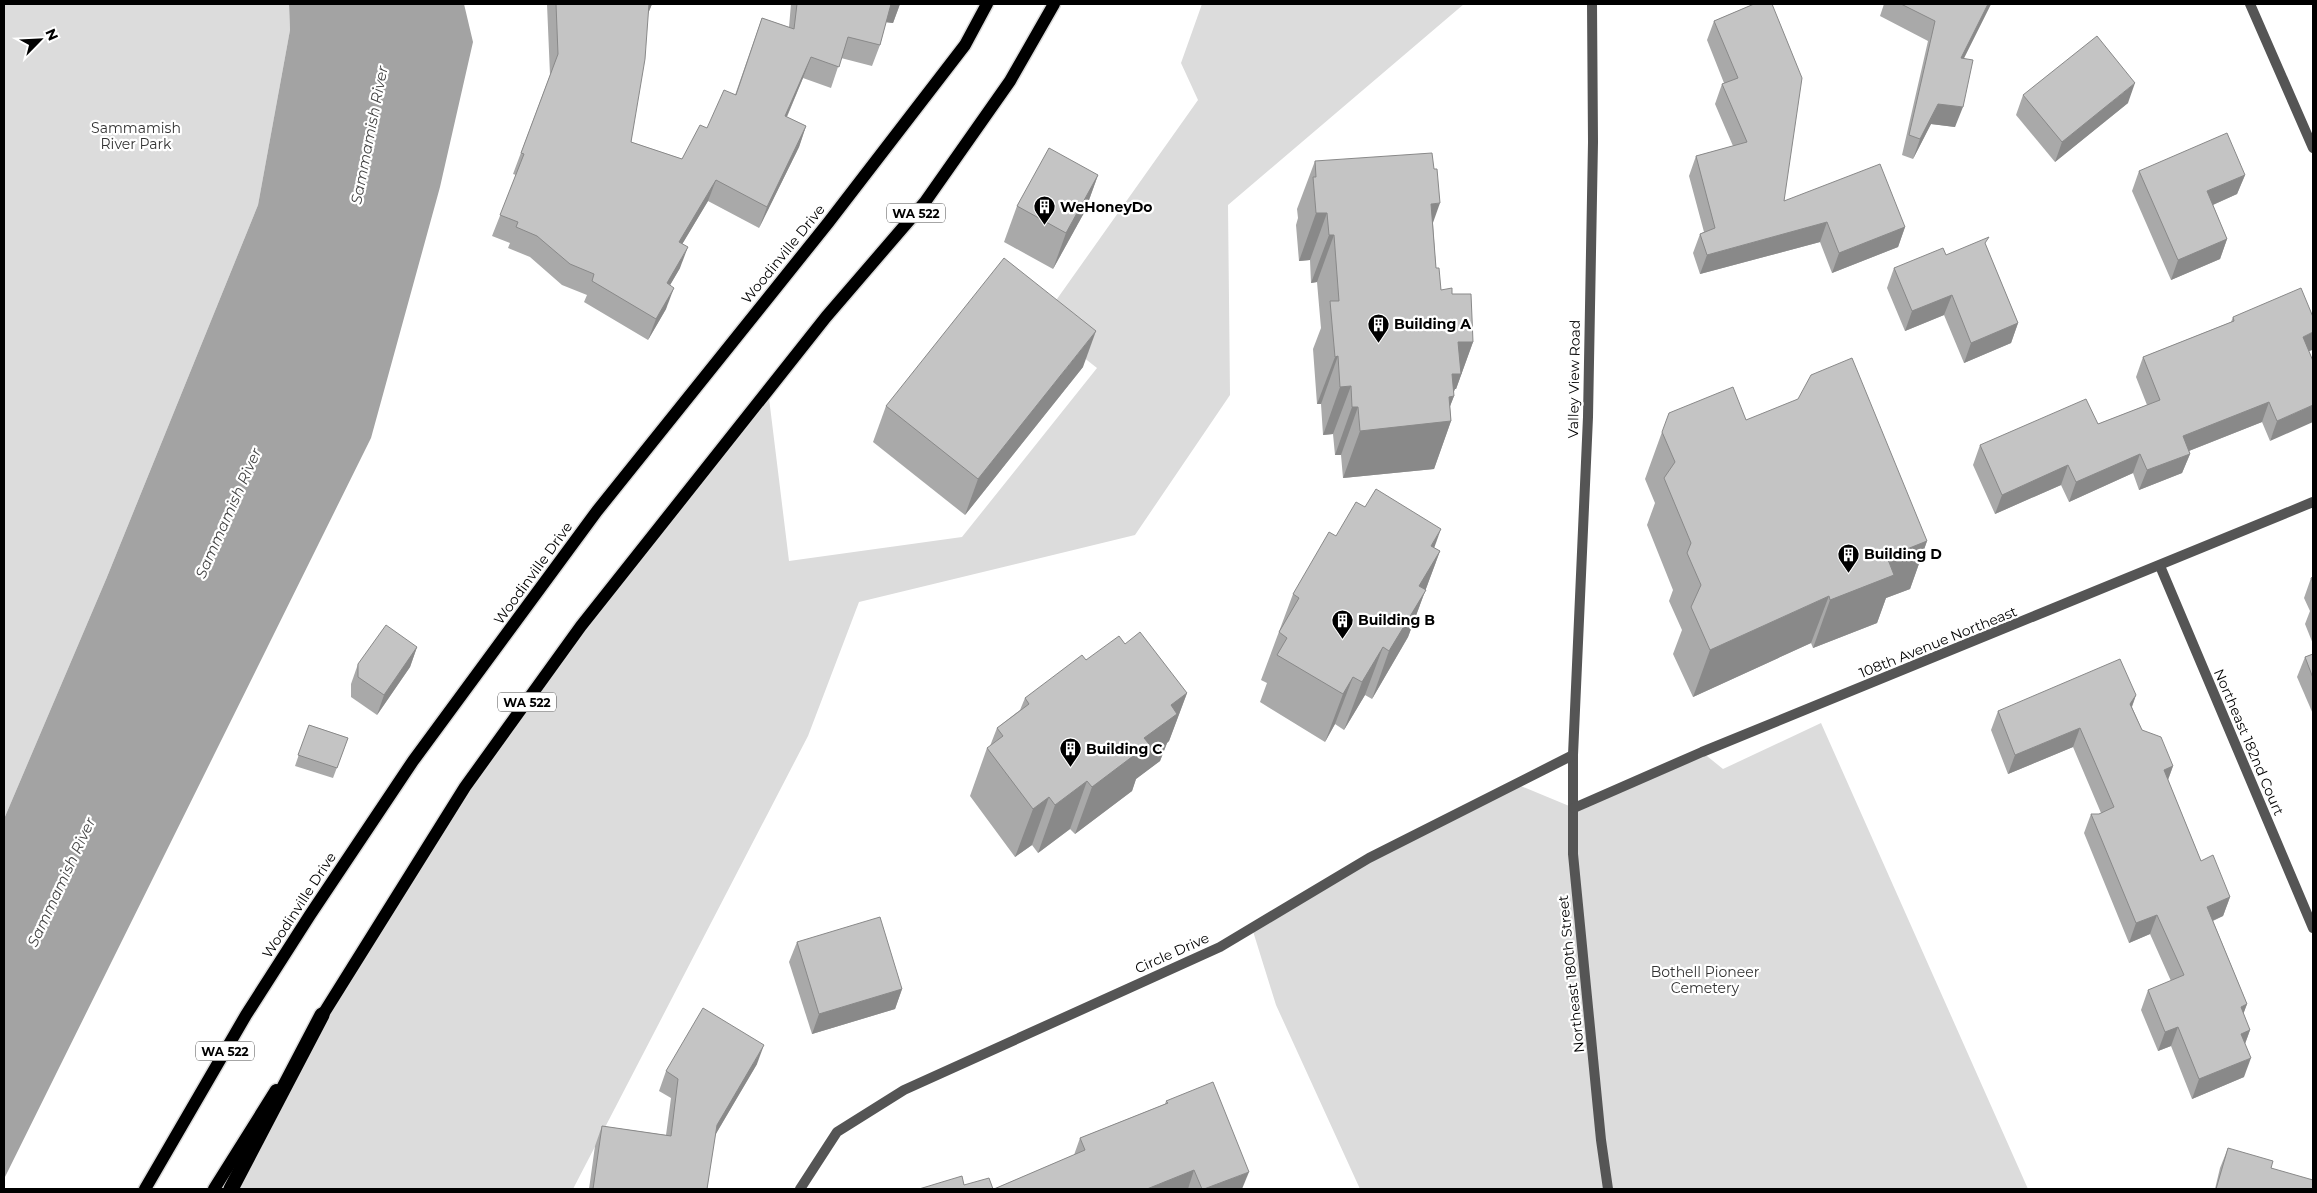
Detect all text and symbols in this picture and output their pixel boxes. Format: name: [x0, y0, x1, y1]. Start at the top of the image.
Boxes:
north arrow: [15, 15, 65, 65]
text: N: [41, 26, 62, 44]
water label: Sammamish River: [346, 63, 392, 206]
park label: Sammamish River Park: [91, 119, 181, 153]
building icon: WeHoneyDo: [1032, 195, 1056, 226]
place label: WeHoneyDo: [1060, 198, 1153, 216]
street label: Woodinville Drive: [737, 201, 829, 307]
road number: WA 522: [887, 204, 945, 222]
building icon: Building A: [1366, 312, 1390, 343]
place label: Building A: [1394, 315, 1471, 333]
street label: Valley View Road: [1564, 320, 1584, 438]
water label: Sammamish River: [191, 444, 266, 581]
street label: Woodinville Drive: [490, 518, 576, 628]
building icon: Building D: [1836, 542, 1860, 573]
place label: Building D: [1864, 545, 1942, 563]
street label: 108th Avenue Northeast: [1856, 602, 2020, 682]
building icon: Building B: [1330, 608, 1354, 639]
place label: Building B: [1358, 611, 1435, 629]
street label: Northeast 182nd Court: [2210, 666, 2288, 818]
road number: WA 522: [498, 692, 556, 712]
building icon: Building C: [1058, 737, 1082, 768]
place label: Building C: [1086, 740, 1162, 758]
water label: Sammamish River: [23, 813, 100, 950]
street label: Woodinville Drive: [258, 849, 340, 961]
street label: Northeast 180th Street: [1554, 894, 1588, 1054]
street label: Circle Drive: [1132, 929, 1212, 977]
park label: Bothell Pioneer Cemetery: [1651, 963, 1760, 997]
road number: WA 522: [196, 1042, 254, 1060]

